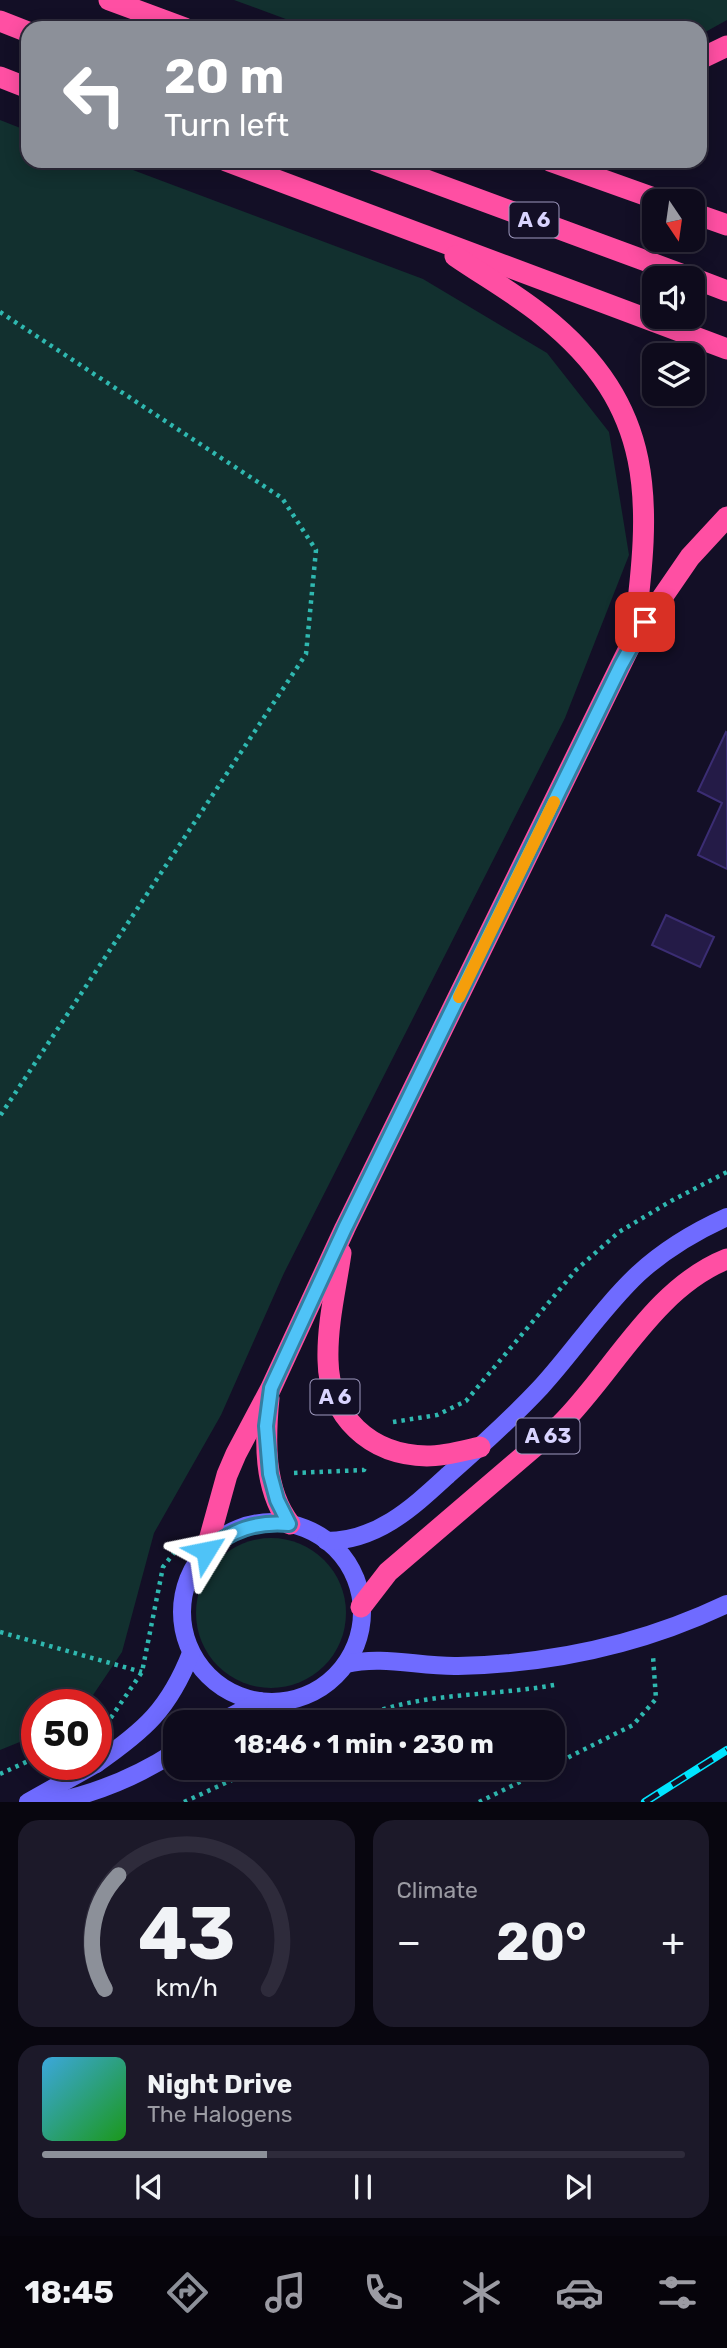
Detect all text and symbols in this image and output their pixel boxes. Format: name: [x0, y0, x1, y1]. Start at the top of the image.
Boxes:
text: 20 m: [164, 47, 285, 105]
icon: left: [49, 49, 140, 140]
text: Turn left: [164, 106, 289, 144]
north arrow: [642, 189, 705, 252]
map controls: [642, 189, 705, 406]
road number: A 6: [510, 202, 558, 238]
button: sound: [642, 266, 705, 329]
button: layers: [642, 343, 705, 406]
pin: [615, 592, 675, 652]
icon: arrive: [626, 603, 664, 641]
road number: A 6: [310, 1380, 360, 1414]
road number: A 63: [516, 1418, 580, 1454]
position arrow: [169, 1514, 243, 1588]
speed limit sign: 50: [21, 1689, 112, 1780]
text: 18:46 · 1 min · 230 m: [234, 1729, 494, 1760]
text: Climate: [397, 1876, 478, 1904]
text: 43: [137, 1892, 235, 1978]
text: 20°: [496, 1911, 587, 1973]
text: −: [397, 1919, 421, 1965]
text: +: [661, 1919, 685, 1965]
text: km/h: [155, 1973, 217, 2002]
text: Night Drive: [147, 2069, 292, 2100]
text: The Halogens: [147, 2100, 293, 2128]
icon: previous: [130, 2168, 168, 2206]
icon: pause: [344, 2168, 382, 2206]
icon: next: [559, 2168, 597, 2206]
icon: directions: [163, 2268, 212, 2317]
icon: music: [261, 2268, 310, 2317]
icon: phone: [359, 2268, 408, 2317]
icon: climate: [457, 2268, 506, 2317]
icon: car: [555, 2268, 604, 2317]
icon: filters: [653, 2268, 702, 2317]
text: 18:45: [25, 2273, 114, 2311]

